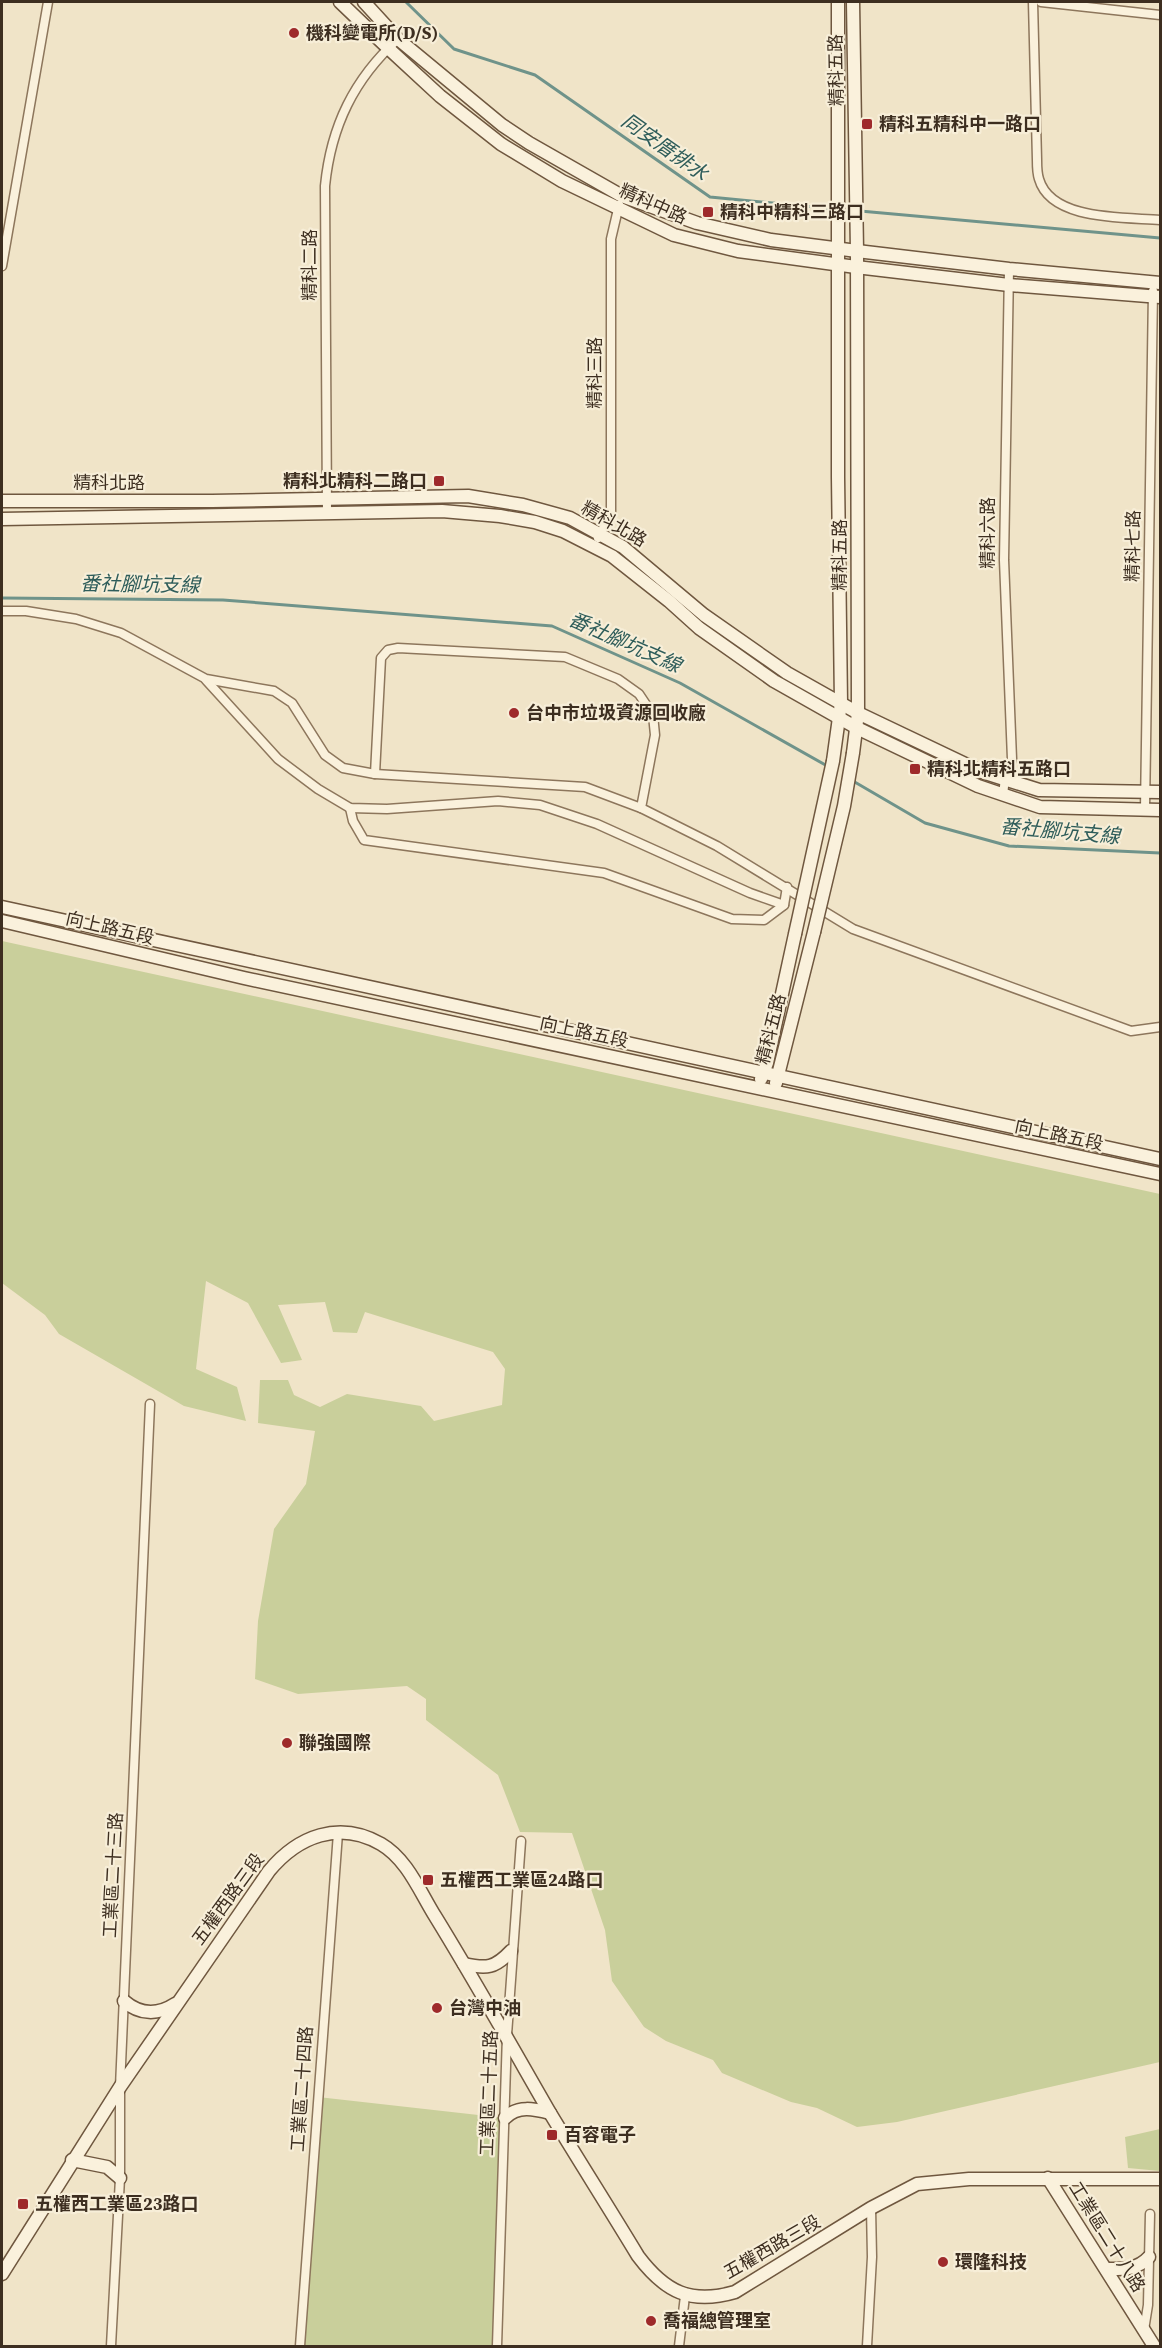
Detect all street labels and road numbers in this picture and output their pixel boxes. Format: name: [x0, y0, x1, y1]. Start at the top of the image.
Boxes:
street label: 精科五路: [822, 34, 849, 106]
street label: 精科中路: [615, 177, 691, 230]
street label: 精科二路: [297, 229, 322, 301]
street label: 精科三路: [582, 337, 607, 409]
street label: 精科北路: [73, 470, 145, 495]
street label: 精科北路: [577, 495, 652, 552]
street label: 精科六路: [975, 497, 1000, 569]
street label: 精科七路: [1119, 510, 1146, 582]
street label: 精科五路: [827, 519, 852, 591]
street label: 向上路五段: [63, 905, 157, 950]
street label: 精科五路: [750, 991, 791, 1067]
street label: 向上路五段: [537, 1010, 631, 1053]
street label: 向上路五段: [1012, 1113, 1106, 1156]
street label: 工業區二十三路: [97, 1811, 128, 1939]
street label: 五權西路三段: [186, 1848, 269, 1950]
street label: 工業區二十四路: [285, 2025, 318, 2153]
street label: 工業區二十五路: [474, 2030, 503, 2156]
street label: 工業區二十八路: [1063, 2177, 1151, 2297]
street label: 五權西路三段: [719, 2209, 825, 2284]

